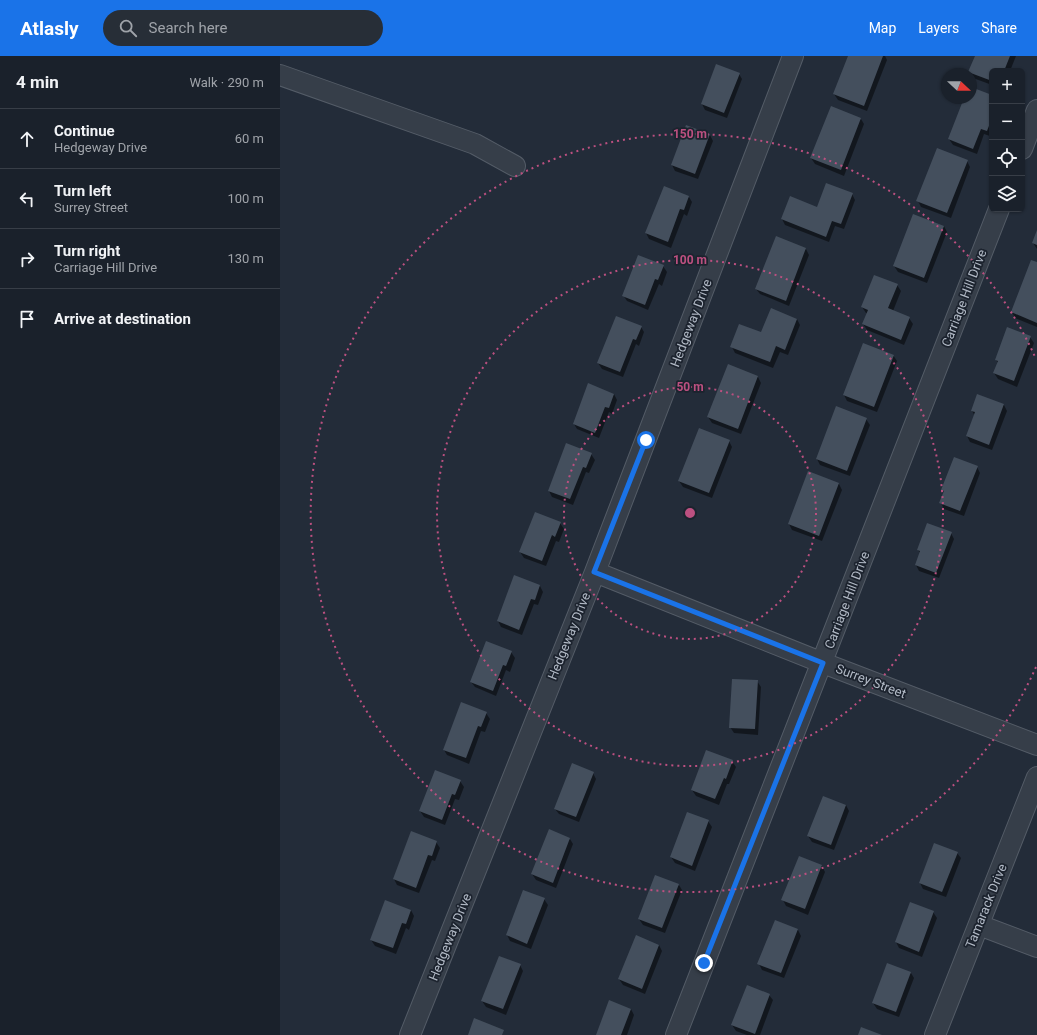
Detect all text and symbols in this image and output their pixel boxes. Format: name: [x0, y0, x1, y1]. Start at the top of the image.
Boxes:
search box: [103, 10, 383, 46]
text: Atlasly: [20, 17, 79, 40]
icon: search: [117, 17, 139, 39]
text: Search here: [149, 19, 228, 37]
text: Map: [869, 20, 896, 36]
text: Layers: [918, 20, 959, 36]
text: Share: [981, 20, 1017, 36]
north arrow: [941, 68, 977, 104]
map controls: [989, 68, 1025, 212]
button: +: [989, 68, 1025, 104]
text: 4 min: [16, 72, 59, 92]
text: Walk · 290 m: [189, 75, 264, 90]
button: −: [989, 104, 1025, 140]
text: Continue: [54, 122, 115, 140]
text: 150 m: [673, 127, 707, 141]
icon: ahead: [16, 128, 38, 150]
text: 60 m: [235, 131, 264, 146]
text: Hedgeway Drive: [54, 140, 147, 155]
button: locate: [989, 140, 1025, 176]
button: layers: [989, 176, 1025, 212]
text: Turn left: [54, 182, 111, 200]
icon: left: [16, 188, 38, 210]
text: 100 m: [227, 191, 264, 206]
text: Surrey Street: [54, 200, 128, 215]
text: Turn right: [54, 242, 120, 260]
street label: Carriage Hill Drive: [939, 247, 990, 349]
icon: right: [16, 248, 38, 270]
text: 130 m: [227, 251, 264, 266]
text: 100 m: [673, 253, 707, 267]
text: Carriage Hill Drive: [54, 260, 157, 275]
street label: Hedgeway Drive: [667, 277, 715, 369]
icon: arrive: [16, 308, 38, 330]
text: Arrive at destination: [54, 310, 191, 328]
text: 50 m: [676, 380, 704, 394]
route start: [637, 431, 655, 449]
centre of rings: [683, 506, 697, 520]
street label: Carriage Hill Drive: [822, 549, 873, 651]
street label: Hedgeway Drive: [545, 590, 593, 682]
street label: Surrey Street: [834, 661, 908, 701]
street label: Tamarack Drive: [962, 862, 1010, 950]
street label: Hedgeway Drive: [426, 891, 474, 983]
route end: [695, 954, 713, 972]

